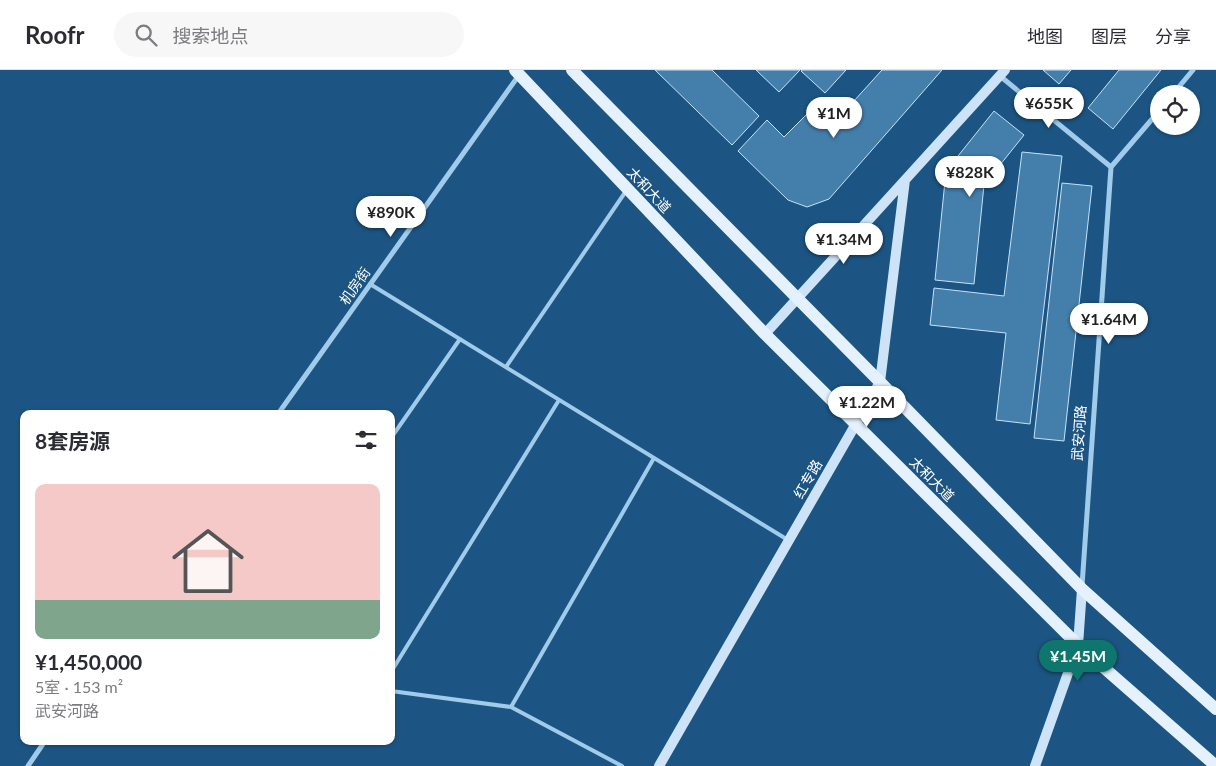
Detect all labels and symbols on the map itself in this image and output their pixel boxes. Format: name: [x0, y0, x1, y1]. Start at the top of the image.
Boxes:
pin: ¥655K: [1014, 87, 1084, 129]
pin: ¥1M: [810, 97, 858, 139]
pin: ¥828K: [935, 156, 1005, 198]
street label: 太和大道: [624, 163, 675, 216]
pin: ¥890K: [356, 196, 426, 238]
pin: ¥1.34M: [803, 222, 885, 265]
street label: 机房街: [336, 264, 374, 308]
pin: ¥1.64M: [1068, 302, 1150, 345]
pin: ¥1.22M: [826, 386, 908, 428]
street label: 武安河路: [1068, 404, 1089, 461]
street label: 太和大道: [907, 453, 958, 504]
street label: 红专路: [790, 456, 825, 501]
pin: ¥1.45M: [1037, 640, 1119, 682]

